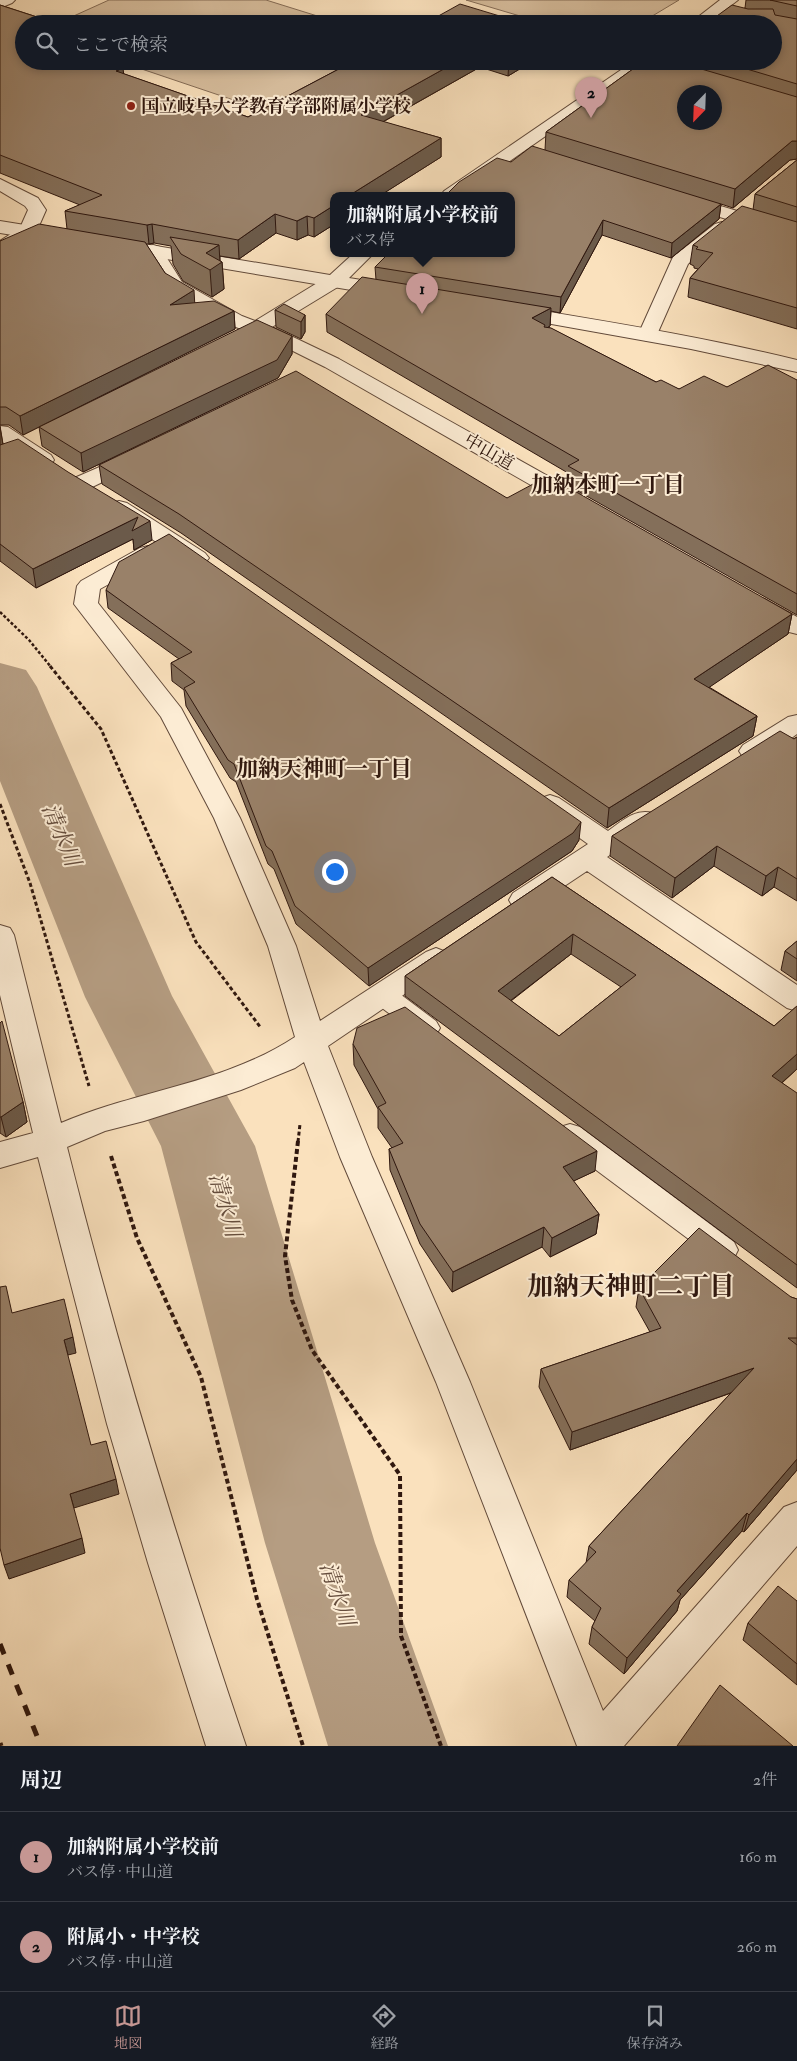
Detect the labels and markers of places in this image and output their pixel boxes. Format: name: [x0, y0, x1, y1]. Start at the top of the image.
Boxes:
pin: 2: [575, 77, 607, 118]
place label: 国立岐阜大学教育学部附属小学校: [141, 95, 411, 118]
marker: 国立岐阜大学教育学部附属小学校: [125, 100, 137, 112]
pin: 1: [406, 273, 438, 314]

